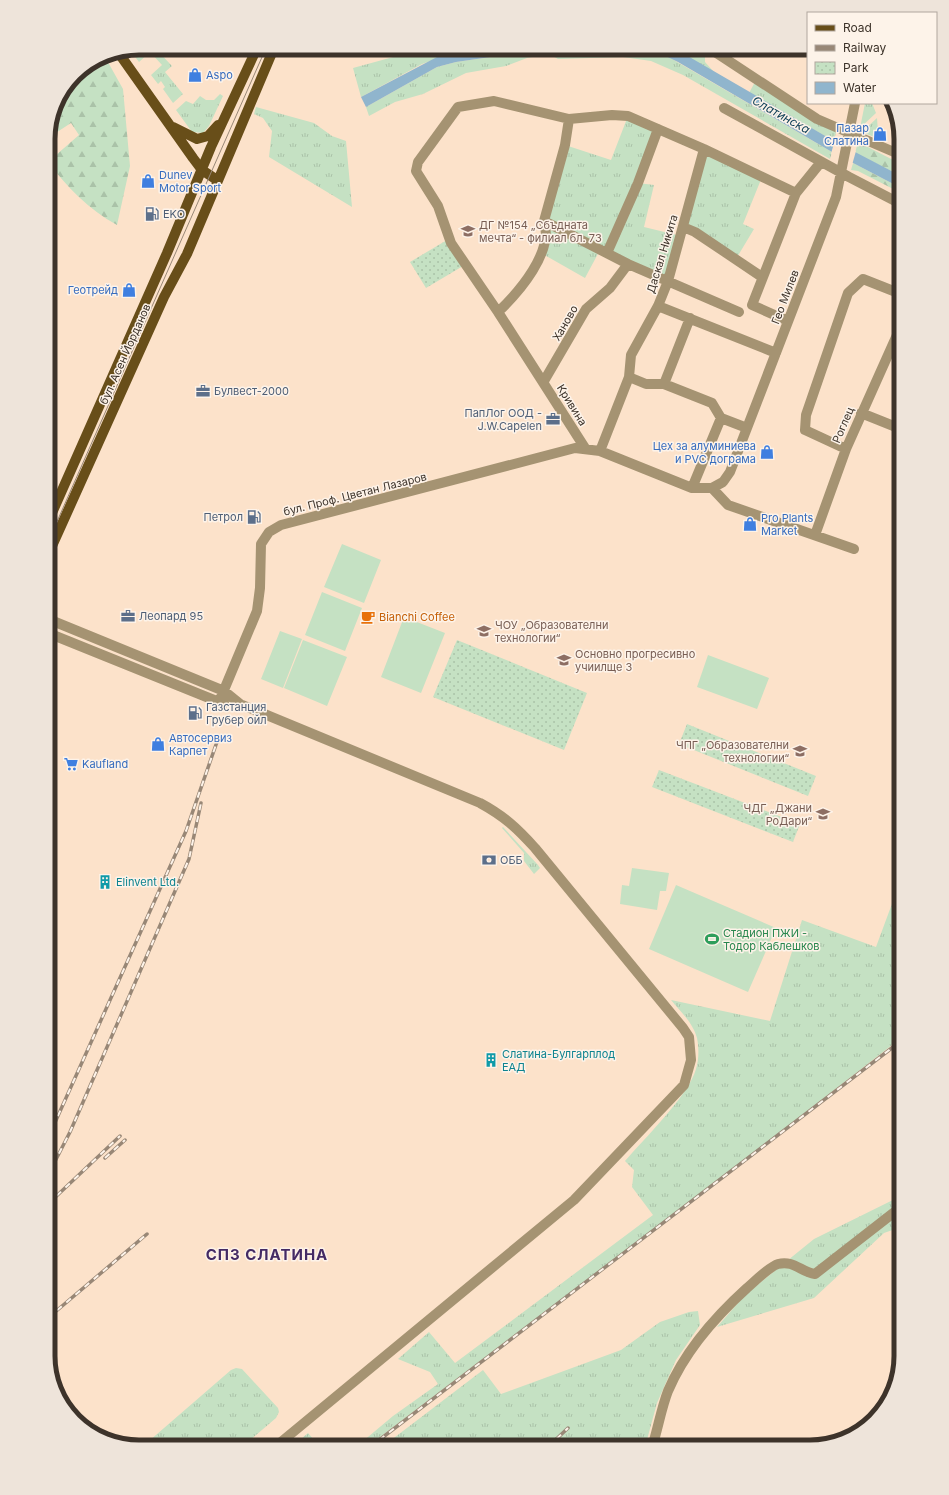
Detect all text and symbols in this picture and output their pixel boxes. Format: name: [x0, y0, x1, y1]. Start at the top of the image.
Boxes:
legend: [807, 12, 937, 104]
text: Road: [843, 20, 872, 35]
text: Railway: [843, 40, 887, 55]
text: Park: [843, 60, 869, 75]
shop icon: Aspo: [187, 67, 203, 83]
place label: Aspo: [206, 68, 233, 82]
text: Water: [843, 80, 877, 95]
water label: Слатинска: [750, 93, 813, 137]
place label: Пазар Слатина: [824, 121, 869, 148]
shop icon: Пазар Слатина: [872, 126, 888, 142]
place label: Dunev Motor Sport: [159, 168, 222, 195]
shop icon: Dunev Motor Sport: [140, 173, 156, 189]
fuel station icon: EKO: [144, 206, 160, 222]
place label: EKO: [163, 207, 185, 221]
street label: Даскал Никита: [643, 213, 681, 295]
place label: ДГ №154 „Сбъдната мечта“ - филиал бл. 73: [479, 218, 602, 245]
school or university icon: ДГ №154 „Сбъдната мечта“ - филиал бл. 73: [460, 223, 476, 239]
street label: Гео Милев: [768, 268, 802, 326]
shop icon: Геотрейд: [121, 282, 137, 298]
place label: Геотрейд: [68, 283, 118, 297]
street label: бул. Асен Йорданов: [96, 302, 154, 406]
street label: Ханово: [549, 302, 581, 343]
street label: Кривина: [554, 382, 590, 428]
office icon: Булвест-2000: [195, 383, 211, 399]
place label: Булвест-2000: [214, 384, 289, 398]
street label: Роглец: [829, 405, 857, 445]
place label: ПапЛог ООД - J.W.Capelen: [464, 406, 542, 433]
office icon: ПапЛог ООД - J.W.Capelen: [545, 411, 561, 427]
place label: Цех за алуминиева и PVC дограма: [653, 439, 756, 466]
shop icon: Цех за алуминиева и PVC дограма: [759, 444, 775, 460]
street label: бул. Проф. Цветан Лазаров: [282, 469, 428, 519]
fuel station icon: Петрол: [246, 509, 262, 525]
place label: Петрол: [203, 510, 243, 524]
place label: Pro Plants Market: [761, 511, 814, 538]
shop icon: Pro Plants Market: [742, 516, 758, 532]
office icon: Леопард 95: [120, 608, 136, 624]
place label: Леопард 95: [139, 609, 203, 623]
cafe icon: Bianchi Coffee: [360, 609, 376, 625]
place label: Bianchi Coffee: [379, 610, 455, 624]
place label: ЧОУ „Образователни технологии“: [495, 618, 608, 645]
school or university icon: ЧОУ „Образователни технологии“: [476, 623, 492, 639]
place label: Основно прогресивно учиилще 3: [575, 647, 696, 674]
school or university icon: Основно прогресивно учиилще 3: [556, 652, 572, 668]
place label: Газстанция Грубер ойл: [206, 700, 267, 727]
fuel station icon: Газстанция Грубер ойл: [187, 705, 203, 721]
place label: Автосервиз Карпет: [169, 731, 232, 758]
shop icon: Автосервиз Карпет: [150, 736, 166, 752]
place label: ЧПГ „Образователни технологии“: [676, 738, 789, 765]
school or university icon: ЧПГ „Образователни технологии“: [792, 743, 808, 759]
supermarket icon: Kaufland: [63, 756, 79, 772]
place label: Kaufland: [82, 757, 128, 771]
place label: ЧДГ „Джани РоДари“: [744, 801, 812, 828]
school or university icon: ЧДГ „Джани РоДари“: [815, 806, 831, 822]
bank icon: ОББ: [481, 852, 497, 868]
place label: ОББ: [500, 853, 523, 867]
building icon: Elinvent Ltd.: [97, 874, 113, 890]
place label: Elinvent Ltd.: [116, 875, 179, 889]
place label: Стадион ПЖИ - Тодор Каблешков: [723, 926, 820, 953]
sports icon: Стадион ПЖИ - Тодор Каблешков: [704, 931, 720, 947]
place label: Слатина-Булгарплод ЕАД: [502, 1047, 615, 1074]
building icon: Слатина-Булгарплод ЕАД: [483, 1052, 499, 1068]
district label: СПЗ СЛАТИНА: [206, 1245, 328, 1264]

